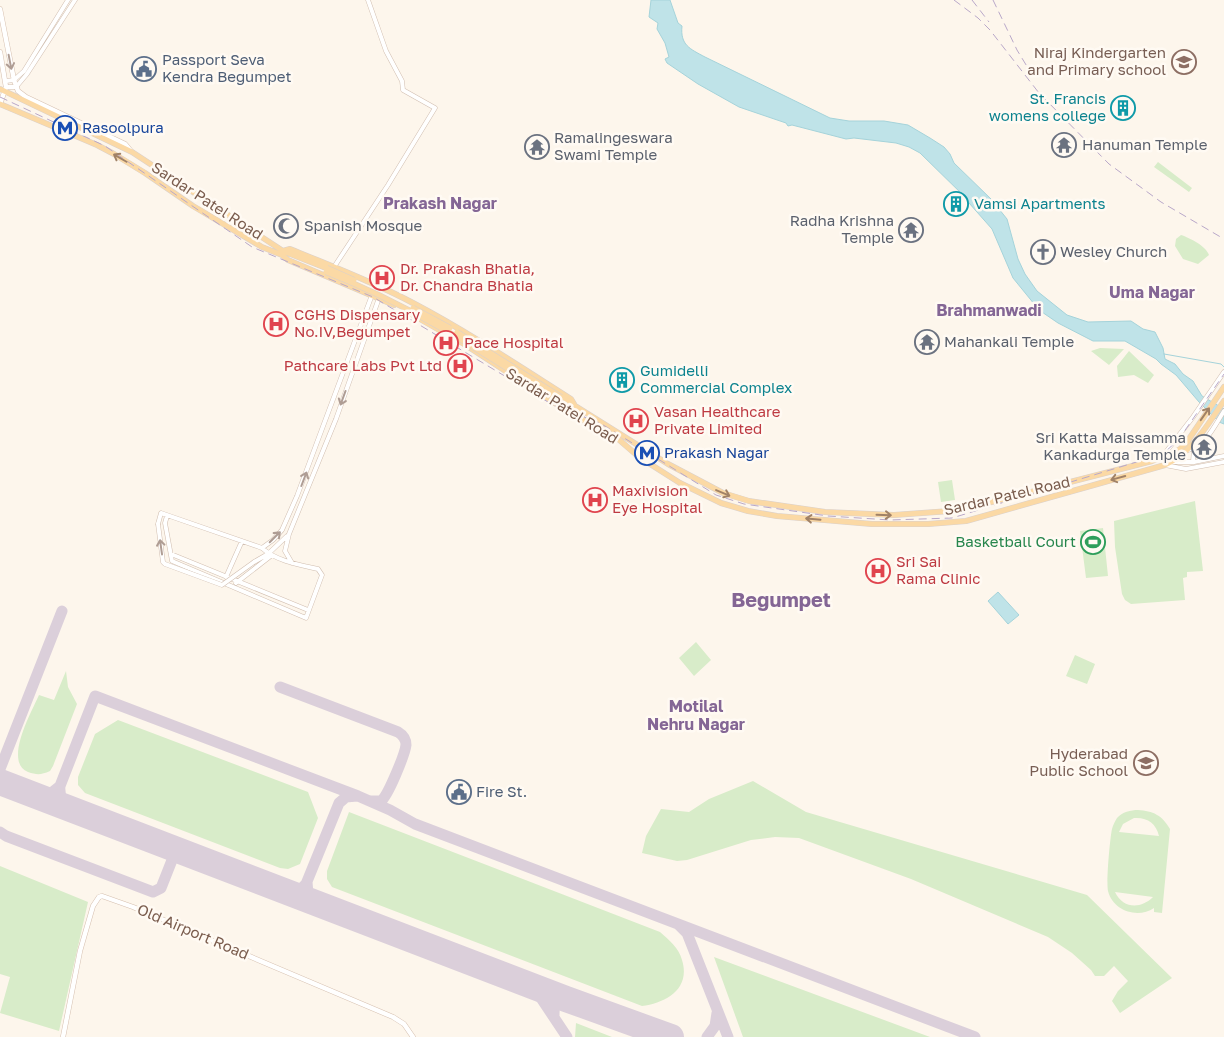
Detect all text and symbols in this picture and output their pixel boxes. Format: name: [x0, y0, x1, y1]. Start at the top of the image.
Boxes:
place label: Niraj Kindergarten and Primary school: [1027, 43, 1166, 78]
school or university icon: Niraj Kindergarten and Primary school: [1171, 49, 1197, 75]
place label: Passport Seva Kendra Begumpet: [162, 50, 291, 85]
one-way arrow: [6, 53, 16, 69]
public building icon: Passport Seva Kendra Begumpet: [131, 56, 157, 82]
place label: St. Francis womens college: [989, 89, 1106, 124]
building icon: St. Francis womens college: [1110, 95, 1136, 121]
metro station icon: Rasoolpura: [52, 115, 78, 141]
place label: Rasoolpura: [82, 118, 164, 136]
place label: Ramalingeswara Swami Temple: [554, 128, 673, 163]
temple icon: Hanuman Temple: [1051, 132, 1077, 158]
temple icon: Ramalingeswara Swami Temple: [524, 134, 550, 160]
place label: Hanuman Temple: [1082, 135, 1208, 153]
one-way arrow: [113, 153, 128, 163]
street label: Sardar Patel Road: [149, 157, 267, 243]
building icon: Vamsi Apartments: [943, 191, 969, 217]
district label: Prakash Nagar: [383, 193, 497, 213]
place label: Vamsi Apartments: [974, 194, 1106, 212]
place label: Radha Krishna Temple: [790, 211, 894, 246]
mosque icon: Spanish Mosque: [273, 213, 299, 239]
place label: Spanish Mosque: [304, 216, 423, 234]
temple icon: Radha Krishna Temple: [898, 217, 924, 243]
church icon: Wesley Church: [1030, 239, 1056, 265]
place label: Wesley Church: [1060, 242, 1167, 260]
place label: Dr. Prakash Bhatia, Dr. Chandra Bhatia: [400, 259, 535, 294]
hospital icon: Dr. Prakash Bhatia, Dr. Chandra Bhatia: [369, 265, 395, 291]
district label: Uma Nagar: [1109, 282, 1195, 302]
district label: Brahmanwadi: [936, 300, 1042, 320]
place label: CGHS Dispensary No.IV,Begumpet: [294, 305, 421, 340]
hospital icon: CGHS Dispensary No.IV,Begumpet: [263, 311, 289, 337]
temple icon: Mahankali Temple: [914, 329, 940, 355]
hospital icon: Pace Hospital: [433, 330, 459, 356]
place label: Mahankali Temple: [944, 332, 1074, 350]
place label: Pace Hospital: [464, 333, 564, 351]
hospital icon: Pathcare Labs Pvt Ltd: [447, 353, 473, 379]
place label: Pathcare Labs Pvt Ltd: [284, 356, 442, 374]
place label: Gumidelli Commercial Complex: [640, 361, 792, 396]
street label: Sardar Patel Road: [503, 363, 622, 447]
building icon: Gumidelli Commercial Complex: [609, 367, 635, 393]
one-way arrow: [338, 390, 347, 405]
place label: Vasan Healthcare Private Limited: [654, 402, 781, 437]
hospital icon: Vasan Healthcare Private Limited: [623, 408, 649, 434]
one-way arrow: [1200, 408, 1210, 422]
place label: Sri Katta Maissamma Kankadurga Temple: [1035, 428, 1186, 463]
temple icon: Sri Katta Maissamma Kankadurga Temple: [1191, 434, 1217, 460]
metro station icon: Prakash Nagar: [634, 440, 660, 466]
place label: Prakash Nagar: [664, 443, 769, 461]
one-way arrow: [299, 472, 309, 487]
street label: Sardar Patel Road: [942, 472, 1072, 518]
one-way arrow: [1111, 474, 1127, 483]
place label: Maxivision Eye Hospital: [612, 481, 703, 516]
hospital icon: Maxivision Eye Hospital: [582, 487, 608, 513]
one-way arrow: [715, 488, 730, 498]
one-way arrow: [875, 510, 891, 519]
one-way arrow: [805, 514, 821, 524]
sports icon: Basketball Court: [1080, 529, 1106, 555]
one-way arrow: [269, 531, 281, 543]
place label: Basketball Court: [955, 532, 1076, 550]
one-way arrow: [156, 539, 166, 555]
place label: Sri Sai Rama Clinic: [896, 552, 980, 587]
hospital icon: Sri Sai Rama Clinic: [865, 558, 891, 584]
district label: Begumpet: [731, 587, 831, 611]
district label: Motilal Nehru Nagar: [647, 696, 745, 734]
place label: Hyderabad Public School: [1029, 744, 1128, 779]
school or university icon: Hyderabad Public School: [1133, 750, 1159, 776]
public building icon: Fire St.: [446, 779, 472, 805]
place label: Fire St.: [476, 782, 527, 800]
street label: Old Airport Road: [135, 899, 252, 963]

